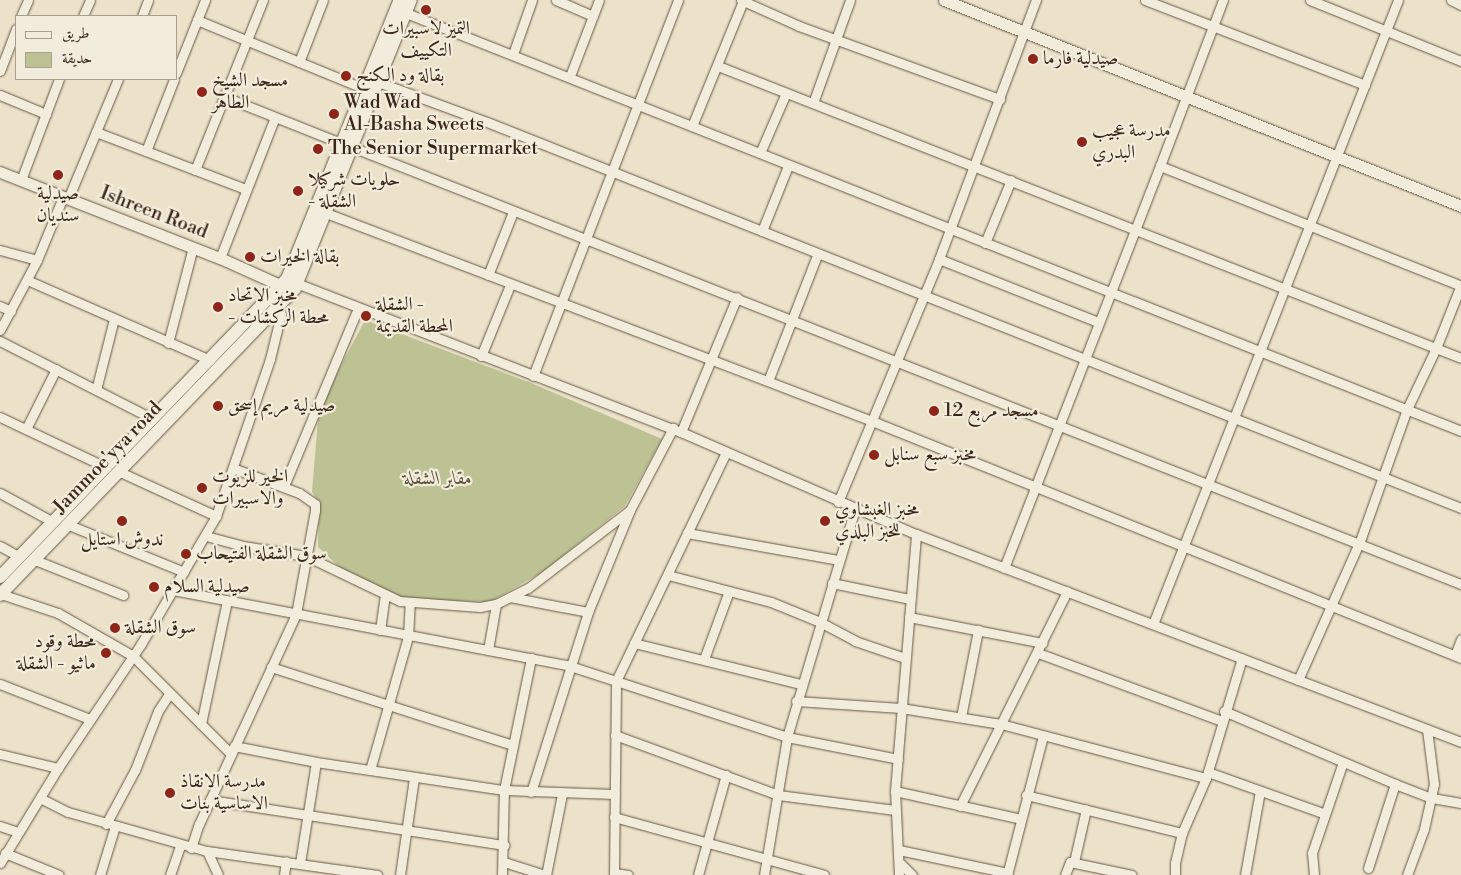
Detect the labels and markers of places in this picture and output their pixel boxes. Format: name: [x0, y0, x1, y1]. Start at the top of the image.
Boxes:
marker: التميز لاسبيرات التكييف: [420, 4, 432, 16]
place label: التميز لاسبيرات التكييف: [382, 18, 470, 62]
place label: صيدلية فارما: [1043, 48, 1118, 70]
marker: صيدلية فارما: [1027, 53, 1039, 65]
place label: بقالة ود الكنج: [356, 65, 444, 87]
place label: مسجد الشيخ الطاهر: [212, 70, 288, 114]
marker: بقالة ود الكنج: [340, 70, 352, 82]
marker: مسجد الشيخ الطاهر: [196, 86, 208, 98]
place label: Wad Wad Al-Basha Sweets: [344, 92, 484, 136]
marker: Wad Wad Al-Basha Sweets: [328, 108, 340, 120]
place label: مدرسة عجيب البدري: [1092, 120, 1171, 164]
marker: مدرسة عجيب البدري: [1076, 136, 1088, 148]
place label: The Senior Supermarket: [328, 138, 538, 160]
marker: The Senior Supermarket: [312, 143, 324, 155]
marker: صيدلية سنديان: [52, 169, 64, 181]
place label: حلويات شركيلا - الشقلة: [308, 169, 400, 213]
place label: صيدلية سنديان: [36, 183, 80, 227]
marker: حلويات شركيلا - الشقلة: [292, 185, 304, 197]
place label: بقالة الخيرات: [260, 246, 339, 268]
marker: بقالة الخيرات: [244, 251, 256, 263]
place label: مخبز الاتحاد - محطة الركشات: [228, 285, 329, 329]
place label: الشقلة - المحطة القديمة: [376, 294, 453, 338]
marker: مخبز الاتحاد - محطة الركشات: [212, 301, 224, 313]
marker: الشقلة - المحطة القديمة: [360, 310, 372, 322]
place label: صيدلية مريم إسحق: [228, 395, 335, 417]
marker: صيدلية مريم إسحق: [212, 400, 224, 412]
place label: مسجد مربع 12: [944, 400, 1039, 422]
marker: مسجد مربع 12: [928, 405, 940, 417]
place label: مخبز سبع سنابل: [884, 444, 976, 466]
marker: مخبز سبع سنابل: [868, 449, 880, 461]
place label: الخير للزيوت والاسبيرات: [212, 466, 288, 510]
marker: الخير للزيوت والاسبيرات: [196, 482, 208, 494]
place label: مخبز الغبشاوي للخبز البلدي: [835, 499, 919, 543]
marker: ندوش استايل: [116, 515, 128, 527]
marker: مخبز الغبشاوي للخبز البلدي: [819, 515, 831, 527]
place label: ندوش استايل: [81, 529, 163, 551]
place label: سوق الشقلة الفتيحاب: [196, 543, 327, 565]
marker: سوق الشقلة الفتيحاب: [180, 548, 192, 560]
place label: صيدلية السلام: [164, 576, 250, 598]
marker: صيدلية السلام: [148, 581, 160, 593]
place label: سوق الشقلة: [125, 617, 196, 639]
marker: سوق الشقلة: [109, 622, 121, 634]
place label: محطة وقود ماثيو - الشقلة: [17, 631, 96, 675]
marker: محطة وقود ماثيو - الشقلة: [100, 647, 112, 659]
place label: مدرسة الانقاذ الاساسية بنات: [180, 771, 268, 815]
marker: مدرسة الانقاذ الاساسية بنات: [164, 787, 176, 799]

